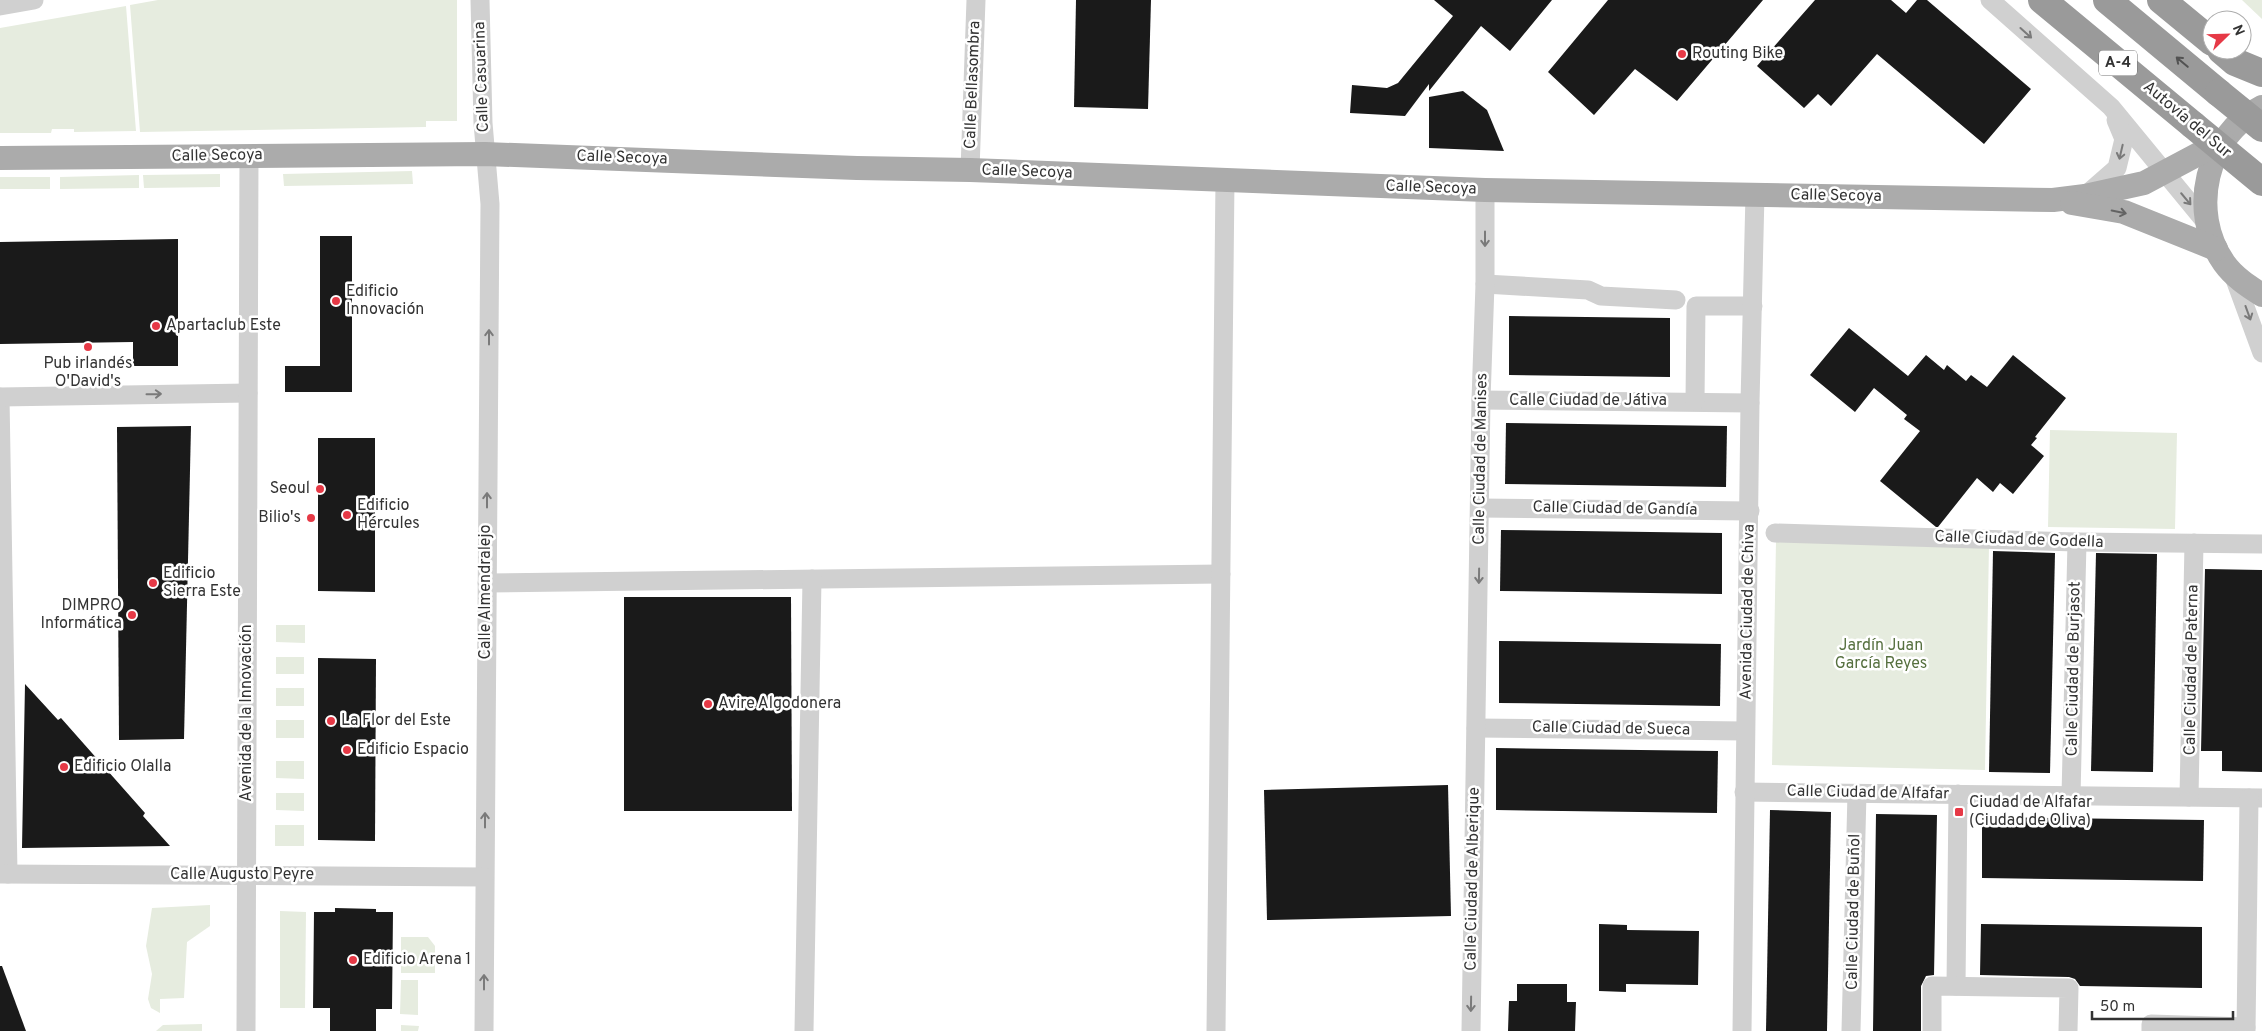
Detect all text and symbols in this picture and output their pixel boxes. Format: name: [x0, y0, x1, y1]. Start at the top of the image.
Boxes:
north arrow: [2202, 10, 2252, 60]
street label: Calle Bellasombra: [961, 20, 985, 150]
street label: Calle Casuarina: [470, 21, 494, 133]
text: N: [2228, 23, 2247, 38]
one-way arrow: [2020, 27, 2033, 39]
place label: Routing Bike: [1692, 44, 1783, 64]
marker: Routing Bike: [1676, 48, 1688, 60]
road number: A-4: [2099, 50, 2137, 76]
one-way arrow: [2175, 56, 2188, 68]
street label: Autovía del Sur: [2139, 77, 2235, 163]
one-way arrow: [2116, 144, 2125, 160]
street label: Calle Secoya: [171, 145, 263, 167]
street label: Calle Secoya: [576, 146, 668, 170]
street label: Calle Secoya: [981, 160, 1073, 184]
street label: Calle Secoya: [1385, 176, 1477, 200]
street label: Calle Secoya: [1790, 185, 1882, 207]
one-way arrow: [2180, 192, 2191, 205]
one-way arrow: [2110, 207, 2126, 217]
one-way arrow: [1480, 230, 1490, 247]
place label: Edificio Innovación: [346, 282, 424, 320]
marker: Edificio Innovación: [330, 295, 342, 307]
one-way arrow: [2244, 305, 2253, 321]
place label: Apartaclub Este: [166, 316, 281, 336]
marker: Apartaclub Este: [150, 320, 162, 332]
one-way arrow: [484, 330, 494, 346]
marker: Pub irlandés O'David's: [82, 341, 94, 353]
place label: Pub irlandés O'David's: [44, 354, 132, 392]
street label: Calle Ciudad de Manises: [1470, 373, 1492, 545]
one-way arrow: [145, 389, 161, 399]
street label: Calle Ciudad de Játiva: [1509, 391, 1667, 411]
place label: Seoul: [270, 479, 310, 499]
marker: Seoul: [314, 483, 326, 495]
one-way arrow: [482, 492, 492, 508]
place label: Edificio Hércules: [357, 496, 420, 534]
street label: Calle Ciudad de Gandía: [1532, 498, 1698, 520]
place label: Bilio's: [258, 508, 301, 528]
marker: Edificio Hércules: [341, 509, 353, 521]
marker: Bilio's: [305, 512, 317, 524]
street label: Avenida Ciudad de Chiva: [1736, 524, 1760, 700]
street label: Calle Almendralejo: [476, 525, 496, 659]
street label: Calle Ciudad de Godella: [1934, 527, 2104, 553]
place label: Edificio Sierra Este: [163, 564, 241, 602]
one-way arrow: [1474, 568, 1483, 584]
marker: Edificio Sierra Este: [147, 577, 159, 589]
street label: Calle Ciudad de Burjasot: [2062, 581, 2086, 757]
street label: Calle Ciudad de Paterna: [2181, 584, 2203, 756]
place label: DIMPRO Informática: [41, 596, 122, 634]
marker: DIMPRO Informática: [126, 609, 138, 621]
street label: Avenida de la Innovación: [237, 624, 257, 802]
park label: Jardín Juan García Reyes: [1835, 636, 1927, 674]
place label: Avire Algodonera: [718, 694, 841, 714]
marker: Avire Algodonera: [702, 698, 714, 710]
place label: La Flor del Este: [341, 711, 451, 731]
marker: La Flor del Este: [325, 715, 337, 727]
street label: Calle Ciudad de Sueca: [1532, 718, 1690, 740]
place label: Edificio Espacio: [357, 740, 469, 760]
marker: Edificio Espacio: [341, 744, 353, 756]
place label: Edificio Olalla: [74, 757, 171, 777]
marker: Edificio Olalla: [58, 761, 70, 773]
street label: Calle Ciudad de Alfafar: [1786, 782, 1950, 804]
street label: Calle Ciudad de Alberique: [1461, 787, 1485, 971]
place label: Ciudad de Alfafar (Ciudad de Oliva): [1969, 793, 2092, 831]
marker: Ciudad de Alfafar (Ciudad de Oliva): [1953, 806, 1965, 818]
one-way arrow: [480, 812, 490, 828]
street label: Calle Ciudad de Buñol: [1843, 834, 1865, 990]
street label: Calle Augusto Peyre: [170, 865, 314, 885]
place label: Edificio Arena 1: [363, 950, 471, 970]
marker: Edificio Arena 1: [347, 954, 359, 966]
one-way arrow: [479, 975, 489, 991]
scale bar: [2092, 988, 2233, 1020]
one-way arrow: [1466, 996, 1476, 1012]
text: 50 m: [2100, 998, 2135, 1017]

